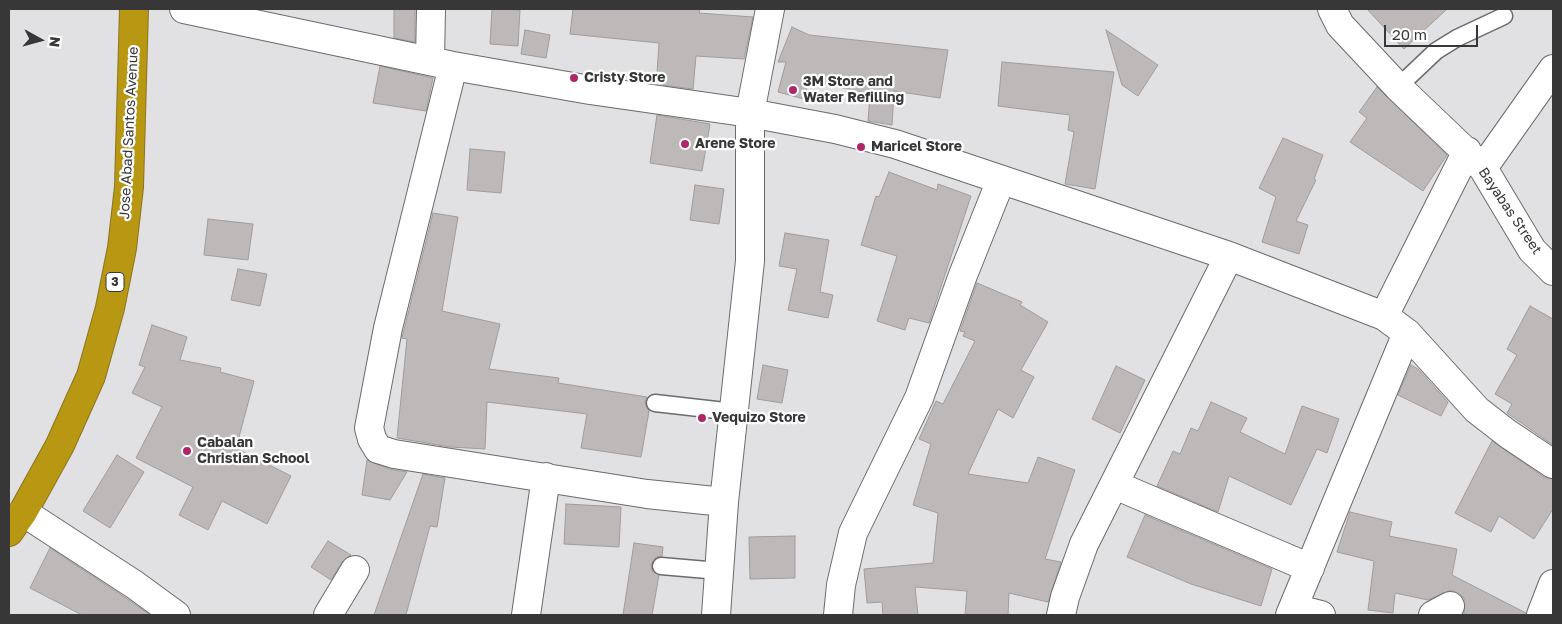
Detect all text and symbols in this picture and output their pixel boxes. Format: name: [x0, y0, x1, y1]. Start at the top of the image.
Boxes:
north arrow: [15, 15, 65, 65]
scale bar: [1387, 15, 1481, 47]
text: 20 m: [1392, 25, 1427, 43]
text: N: [46, 36, 64, 48]
street label: Jose Abad Santos Avenue: [116, 46, 142, 220]
place label: Cristy Store: [584, 70, 665, 86]
marker: Cristy Store: [568, 72, 580, 84]
place label: 3M Store and Water Refilling: [803, 74, 904, 106]
marker: 3M Store and Water Refilling: [787, 84, 799, 96]
place label: Arene Store: [695, 136, 775, 152]
marker: Arene Store: [679, 138, 691, 150]
place label: Maricel Store: [871, 139, 962, 155]
marker: Maricel Store: [855, 141, 867, 153]
street label: Bayabas Street: [1475, 164, 1545, 258]
road number: 3: [106, 272, 124, 292]
place label: Vequizo Store: [712, 410, 806, 426]
marker: Vequizo Store: [696, 412, 708, 424]
place label: Cabalan Christian School: [197, 435, 309, 468]
marker: Cabalan Christian School: [181, 445, 193, 457]

